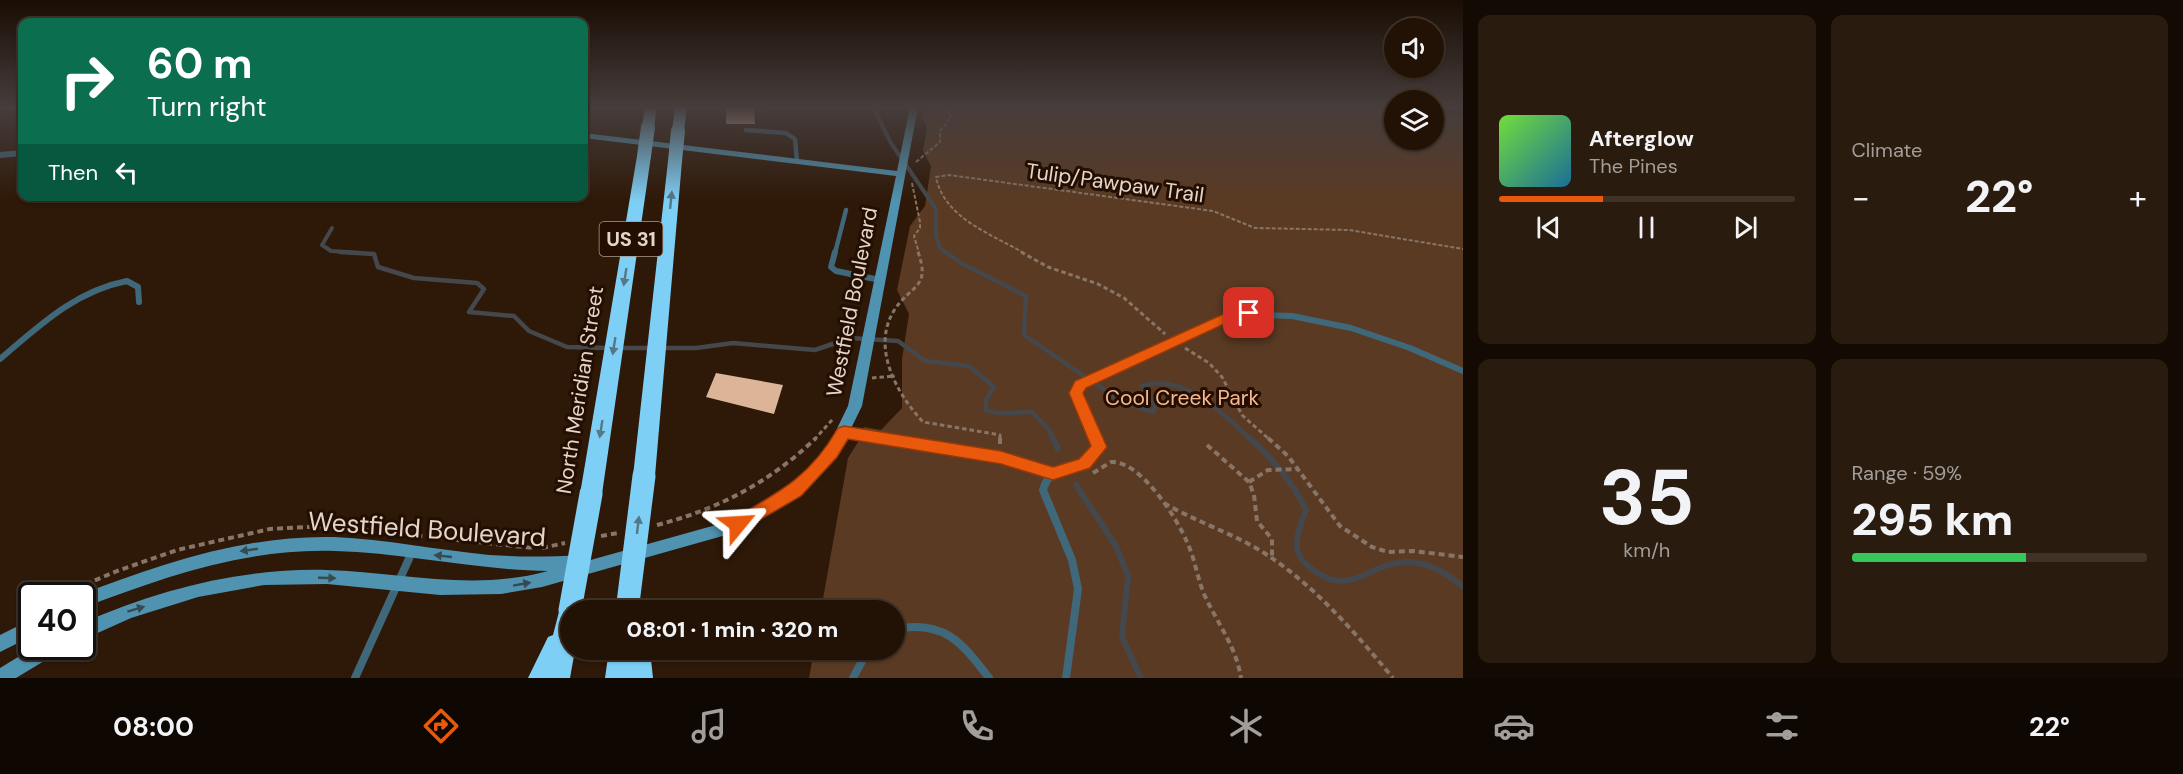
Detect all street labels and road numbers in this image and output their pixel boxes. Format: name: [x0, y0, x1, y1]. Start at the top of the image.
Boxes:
street label: Tulip/Pawpaw Trail: [1024, 157, 1206, 209]
street label: Westfield Boulevard: [820, 205, 884, 399]
road number: US 31: [600, 222, 662, 256]
street label: North Meridian Street: [550, 284, 610, 496]
street label: Westfield Boulevard: [307, 504, 547, 554]

